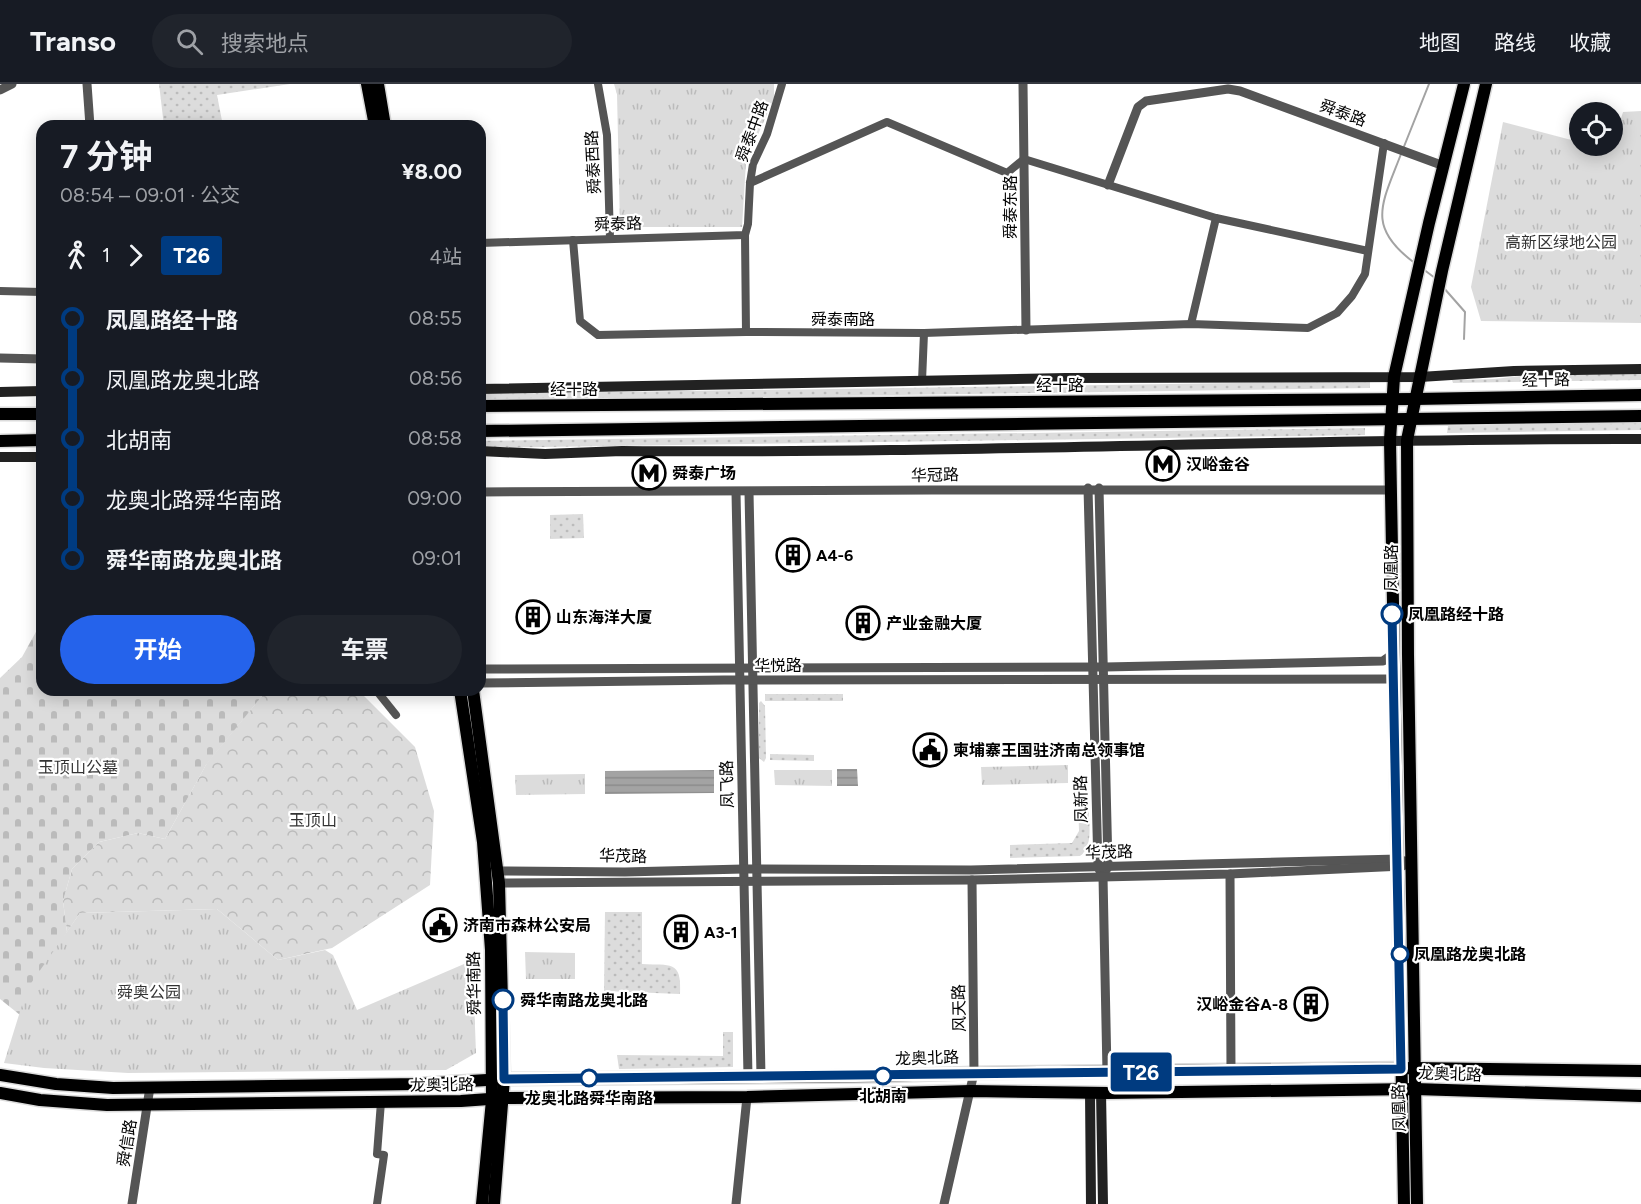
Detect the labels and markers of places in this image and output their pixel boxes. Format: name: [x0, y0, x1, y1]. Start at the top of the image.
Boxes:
metro station icon: 汉峪金谷: [1145, 446, 1181, 482]
metro station icon: 舜泰广场: [631, 455, 667, 491]
place label: 汉峪金谷: [1186, 455, 1250, 474]
place label: 舜泰广场: [672, 464, 736, 483]
building icon: A4-6: [775, 537, 811, 573]
place label: A4-6: [816, 546, 853, 565]
building icon: 山东海洋大厦: [515, 599, 551, 635]
marker: 凤凰路经十路: [1381, 603, 1403, 625]
building icon: 产业金融大厦: [845, 605, 881, 641]
place label: 凤凰路经十路: [1408, 605, 1504, 624]
place label: 山东海洋大厦: [556, 608, 652, 627]
place label: 产业金融大厦: [886, 614, 982, 633]
public building icon: 柬埔寨王国驻济南总领事馆: [912, 732, 948, 768]
place label: 柬埔寨王国驻济南总领事馆: [953, 741, 1145, 760]
public building icon: 济南市森林公安局: [422, 907, 458, 943]
building icon: A3-1: [663, 914, 699, 950]
place label: 济南市森林公安局: [463, 916, 591, 935]
place label: A3-1: [704, 923, 738, 942]
marker: 凤凰路龙奥北路: [1391, 945, 1409, 963]
place label: 凤凰路龙奥北路: [1414, 945, 1526, 964]
building icon: 汉峪金谷A-8: [1293, 986, 1329, 1022]
marker: 舜华南路龙奥北路: [492, 989, 514, 1011]
place label: 舜华南路龙奥北路: [520, 991, 648, 1010]
place label: 汉峪金谷A-8: [1196, 995, 1288, 1014]
marker: 北胡南: [874, 1067, 892, 1085]
marker: 龙奥北路舜华南路: [580, 1069, 598, 1087]
place label: 北胡南: [859, 1087, 907, 1106]
place label: 龙奥北路舜华南路: [525, 1089, 653, 1108]

